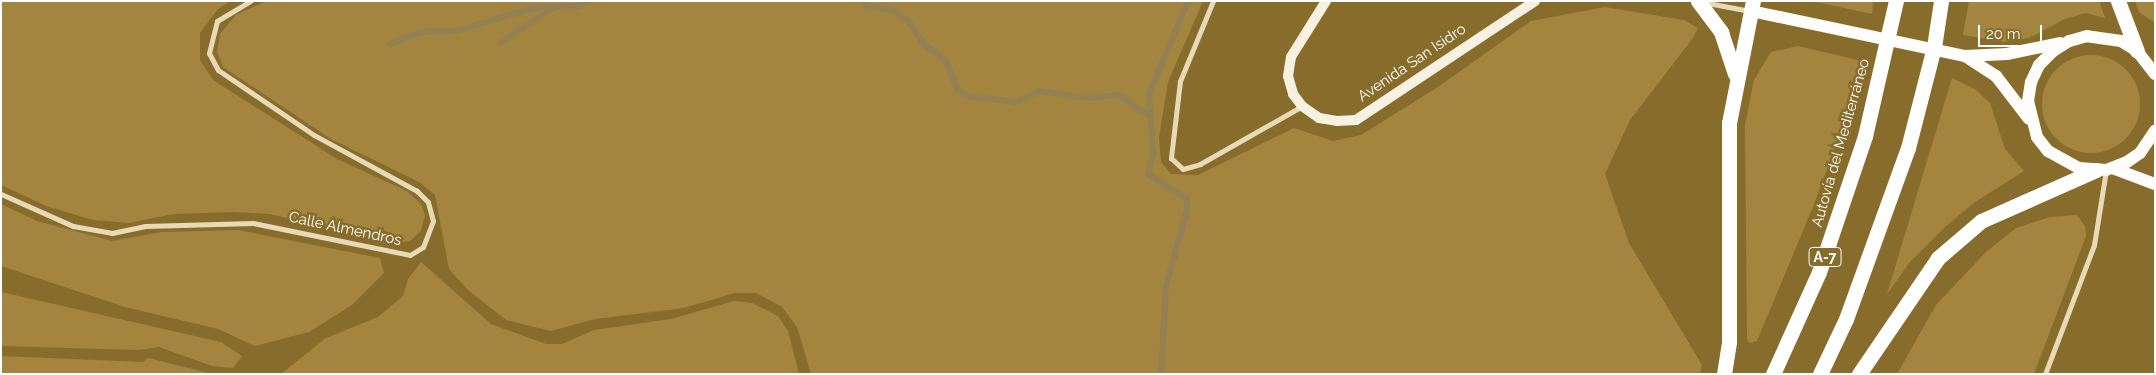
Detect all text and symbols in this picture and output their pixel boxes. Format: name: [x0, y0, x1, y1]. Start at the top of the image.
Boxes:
scale bar: [1981, 15, 2045, 47]
street label: Avenida San Isidro: [1354, 20, 1470, 106]
text: 20 m: [1986, 25, 2021, 43]
street label: Autovía del Mediterráneo: [1808, 56, 1874, 230]
street label: Calle Almendros: [287, 208, 403, 250]
road number: A-7: [1808, 246, 1842, 268]

